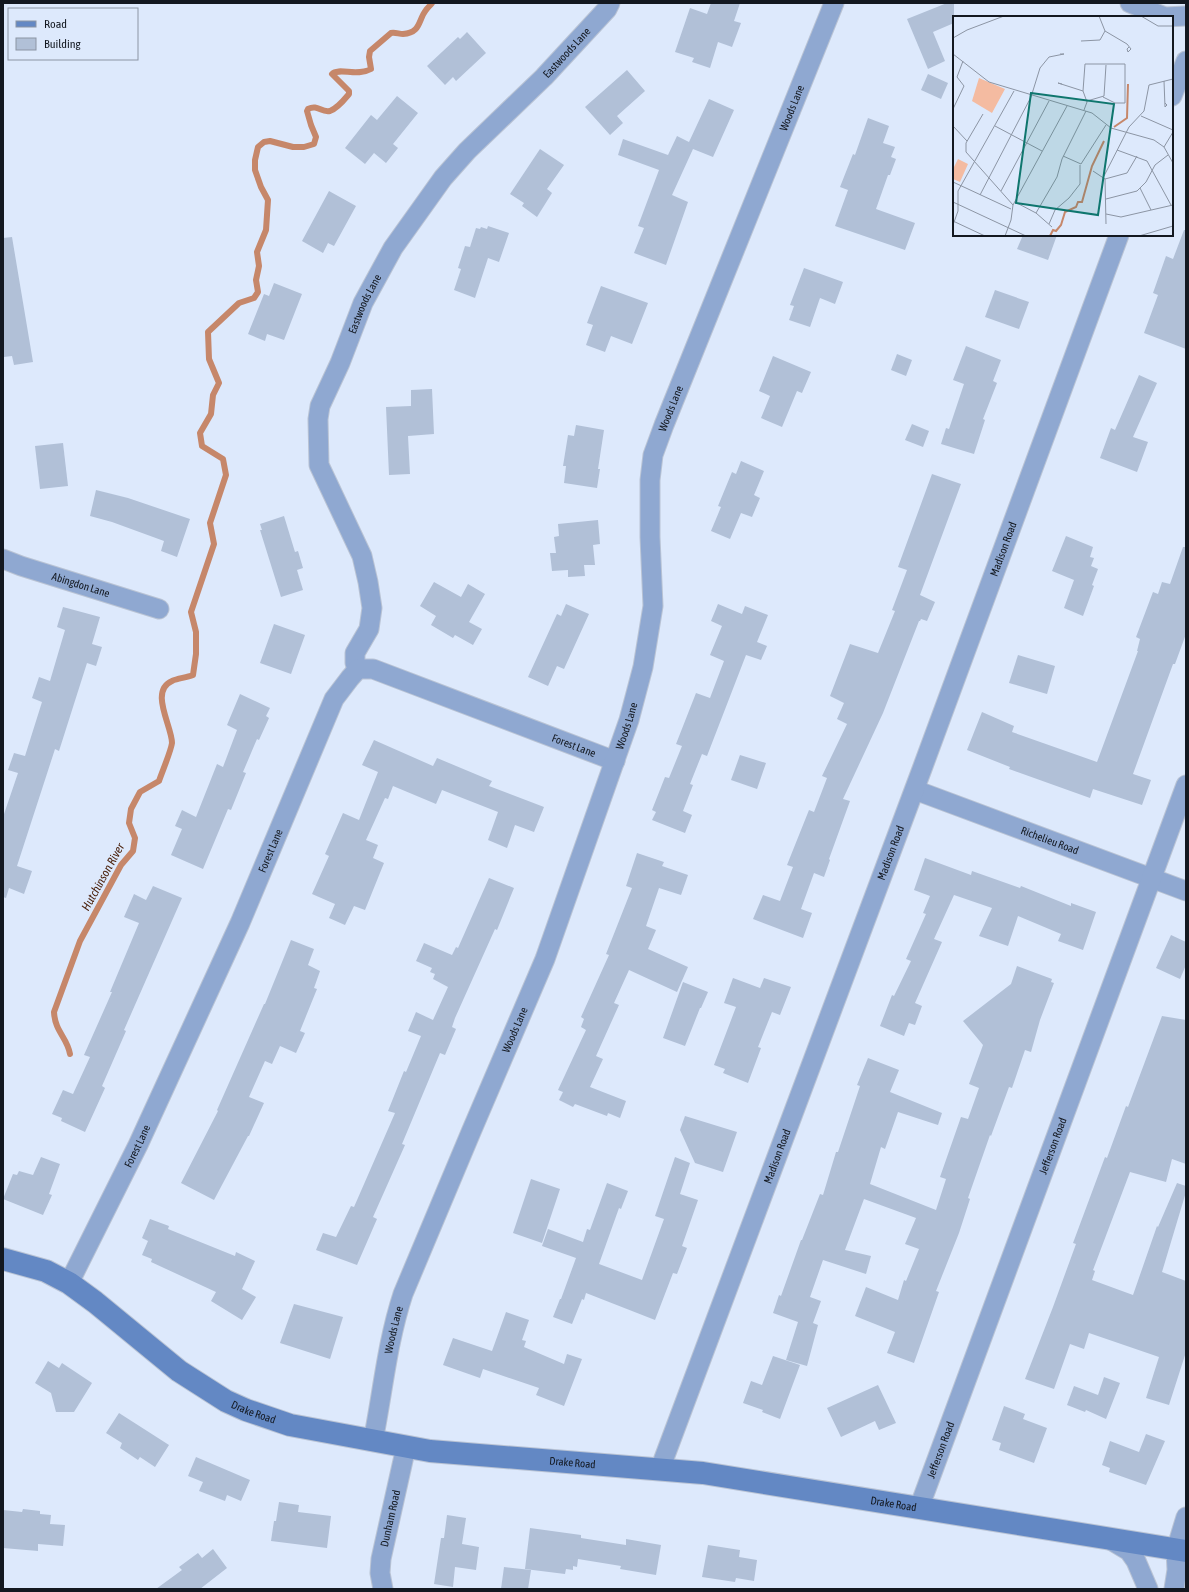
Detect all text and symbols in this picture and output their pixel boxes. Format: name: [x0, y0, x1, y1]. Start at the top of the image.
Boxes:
legend: [8, 8, 138, 60]
inset map: [953, 16, 1173, 236]
text: Road: [44, 17, 67, 31]
street label: Eastwoods Lane: [540, 25, 593, 80]
text: Building: [44, 37, 82, 51]
street label: Woods Lane: [777, 83, 806, 133]
street label: Eastwoods Lane: [346, 272, 384, 335]
street label: Woods Lane: [656, 384, 685, 433]
street label: Madison Road: [988, 520, 1019, 578]
street label: Abingdon Lane: [50, 570, 111, 599]
street label: Woods Lane: [613, 701, 639, 751]
street label: Forest Lane: [550, 732, 598, 759]
street label: Madison Road: [875, 824, 906, 882]
street label: Richelieu Road: [1019, 824, 1080, 857]
street label: Forest Lane: [256, 827, 285, 874]
water label: Hutchinson River: [79, 840, 127, 913]
street label: Woods Lane: [500, 1005, 530, 1054]
street label: Jefferson Road: [1037, 1116, 1069, 1176]
street label: Forest Lane: [122, 1123, 153, 1169]
street label: Madison Road: [761, 1127, 793, 1185]
street label: Woods Lane: [382, 1305, 405, 1355]
street label: Drake Road: [229, 1398, 277, 1426]
street label: Jefferson Road: [925, 1420, 956, 1480]
street label: Drake Road: [549, 1455, 596, 1470]
street label: Dunham Road: [378, 1489, 402, 1548]
street label: Drake Road: [870, 1494, 917, 1513]

